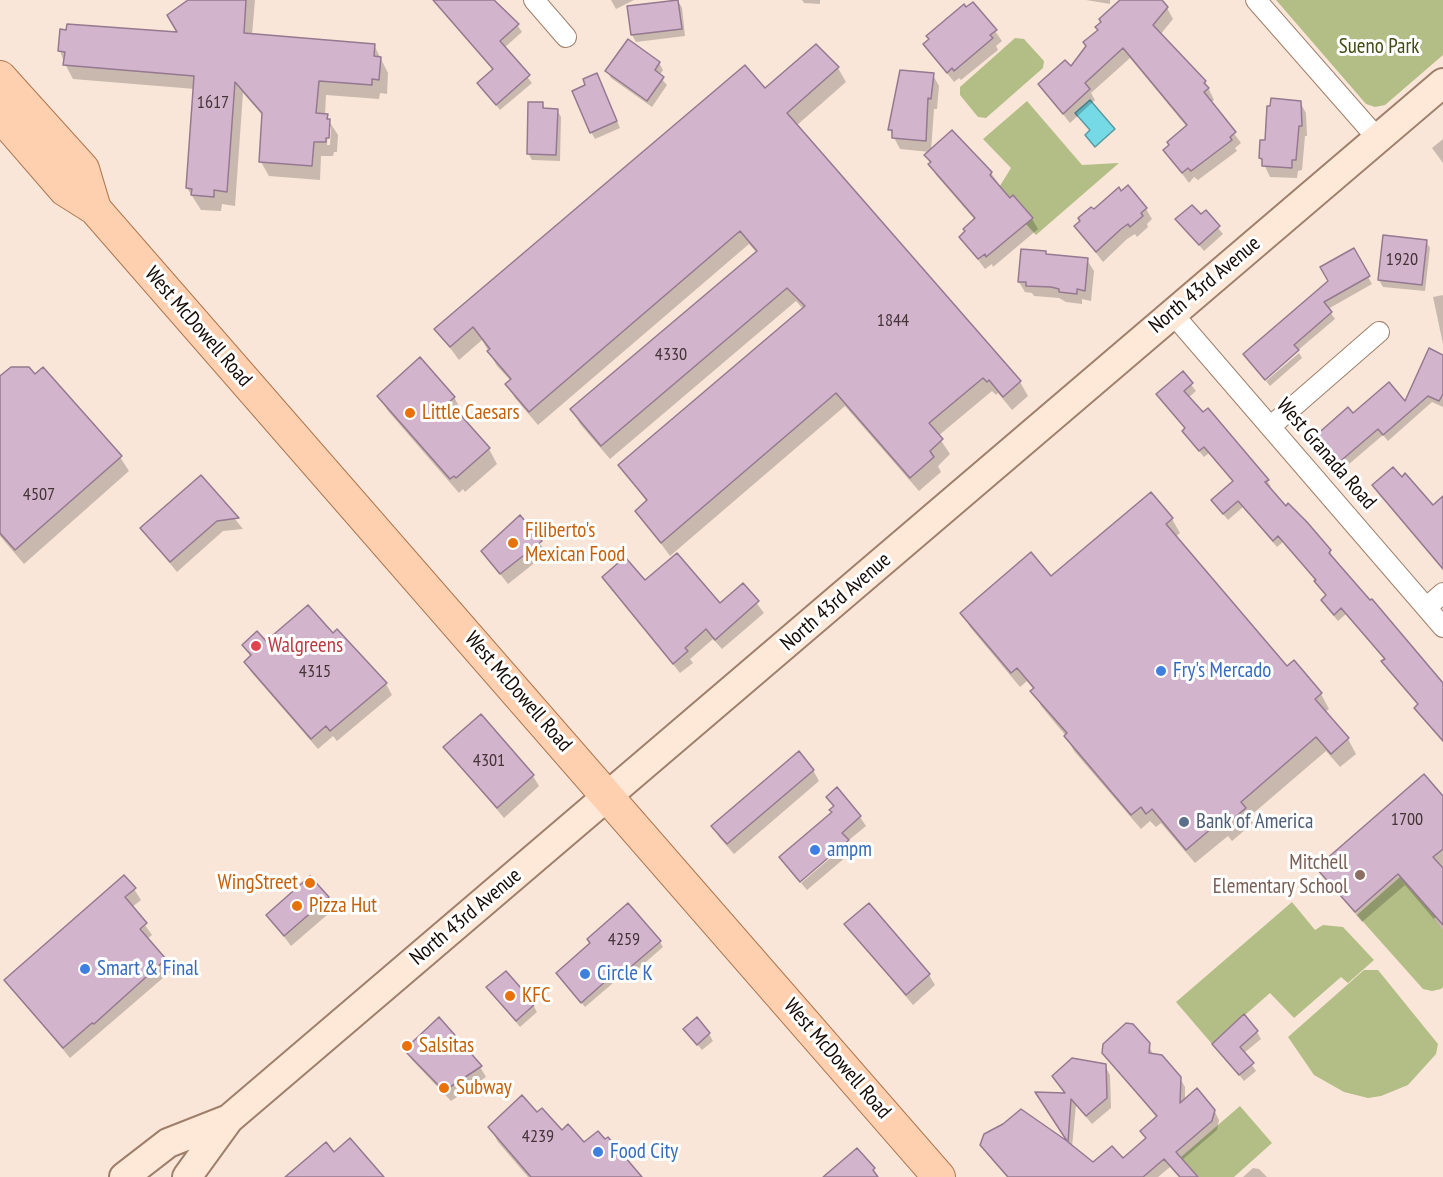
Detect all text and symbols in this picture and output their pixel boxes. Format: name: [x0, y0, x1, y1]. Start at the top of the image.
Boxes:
park label: Sueno Park: [1339, 34, 1419, 60]
house number: 1617: [197, 92, 229, 114]
street label: North 43rd Avenue: [1144, 231, 1266, 339]
house number: 1920: [1386, 249, 1418, 271]
street label: West McDowell Road: [139, 262, 257, 392]
house number: 1844: [877, 310, 909, 332]
house number: 4330: [655, 344, 687, 366]
street label: West Granada Road: [1271, 393, 1381, 515]
place label: Little Caesars: [422, 400, 520, 426]
marker: Little Caesars: [403, 406, 417, 420]
house number: 4507: [23, 484, 55, 506]
place label: Filiberto's Mexican Food: [525, 518, 625, 568]
marker: Filiberto's Mexican Food: [506, 536, 520, 550]
street label: North 43rd Avenue: [776, 547, 896, 657]
street label: West McDowell Road: [459, 627, 577, 757]
place label: Walgreens: [268, 633, 343, 659]
marker: Walgreens: [249, 639, 263, 653]
place label: Fry's Mercado: [1173, 658, 1271, 684]
house number: 4315: [299, 661, 331, 683]
marker: Fry's Mercado: [1154, 664, 1168, 678]
house number: 4301: [473, 750, 505, 772]
place label: Bank of America: [1196, 809, 1313, 835]
house number: 1700: [1391, 809, 1423, 831]
marker: Bank of America: [1177, 815, 1191, 829]
place label: ampm: [827, 837, 872, 863]
marker: ampm: [808, 843, 822, 857]
place label: Mitchell Elementary School: [1213, 850, 1348, 900]
street label: North 43rd Avenue: [405, 863, 527, 971]
marker: Mitchell Elementary School: [1353, 868, 1367, 882]
place label: WingStreet: [218, 870, 298, 896]
marker: WingStreet: [303, 876, 317, 890]
place label: Pizza Hut: [309, 893, 377, 919]
marker: Pizza Hut: [290, 899, 304, 913]
house number: 4259: [608, 929, 640, 951]
place label: Smart & Final: [97, 956, 199, 982]
place label: Circle K: [597, 961, 653, 987]
marker: Smart & Final: [78, 962, 92, 976]
marker: Circle K: [578, 967, 592, 981]
place label: KFC: [522, 983, 551, 1009]
marker: KFC: [503, 989, 517, 1003]
street label: West McDowell Road: [778, 994, 896, 1124]
place label: Salsitas: [419, 1033, 474, 1059]
marker: Salsitas: [400, 1039, 414, 1053]
place label: Subway: [456, 1075, 512, 1101]
marker: Subway: [437, 1081, 451, 1095]
house number: 4239: [522, 1126, 554, 1148]
place label: Food City: [610, 1139, 678, 1165]
marker: Food City: [591, 1145, 605, 1159]

